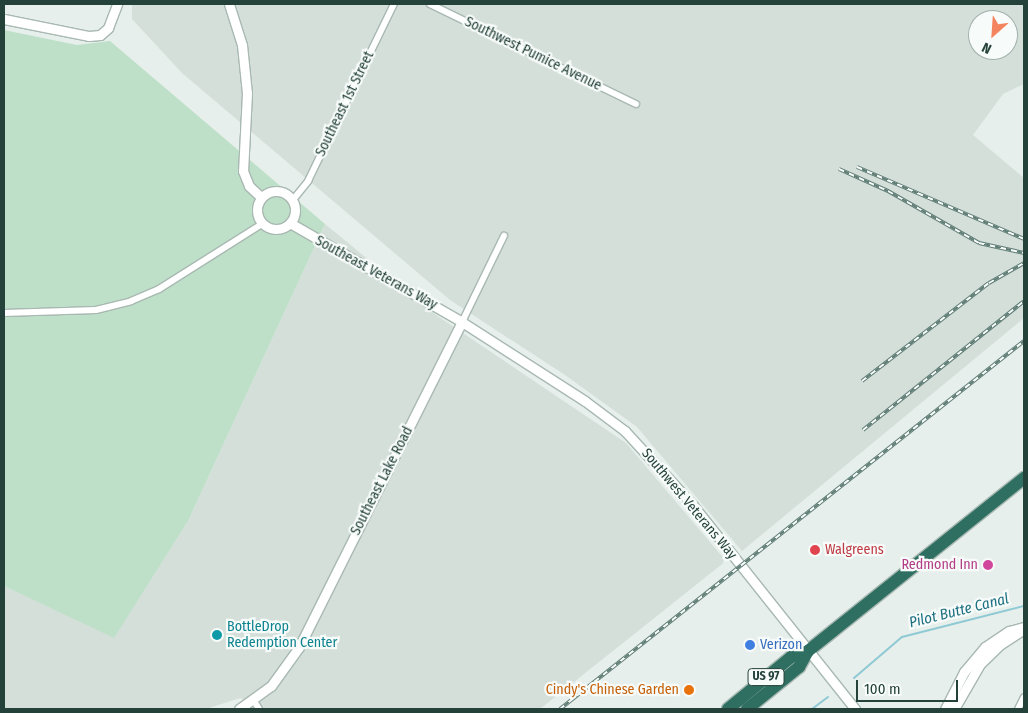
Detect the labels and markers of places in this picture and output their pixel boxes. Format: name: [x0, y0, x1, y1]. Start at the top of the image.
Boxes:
place label: Walgreens: [825, 542, 884, 558]
marker: Walgreens: [809, 544, 821, 556]
place label: Redmond Inn: [901, 557, 978, 573]
marker: Redmond Inn: [982, 559, 994, 571]
place label: BottleDrop Redemption Center: [227, 619, 337, 652]
marker: BottleDrop Redemption Center: [211, 629, 223, 641]
place label: Verizon: [760, 637, 802, 653]
marker: Verizon: [744, 639, 756, 651]
place label: Cindy's Chinese Garden: [546, 682, 679, 698]
marker: Cindy's Chinese Garden: [683, 684, 695, 696]

